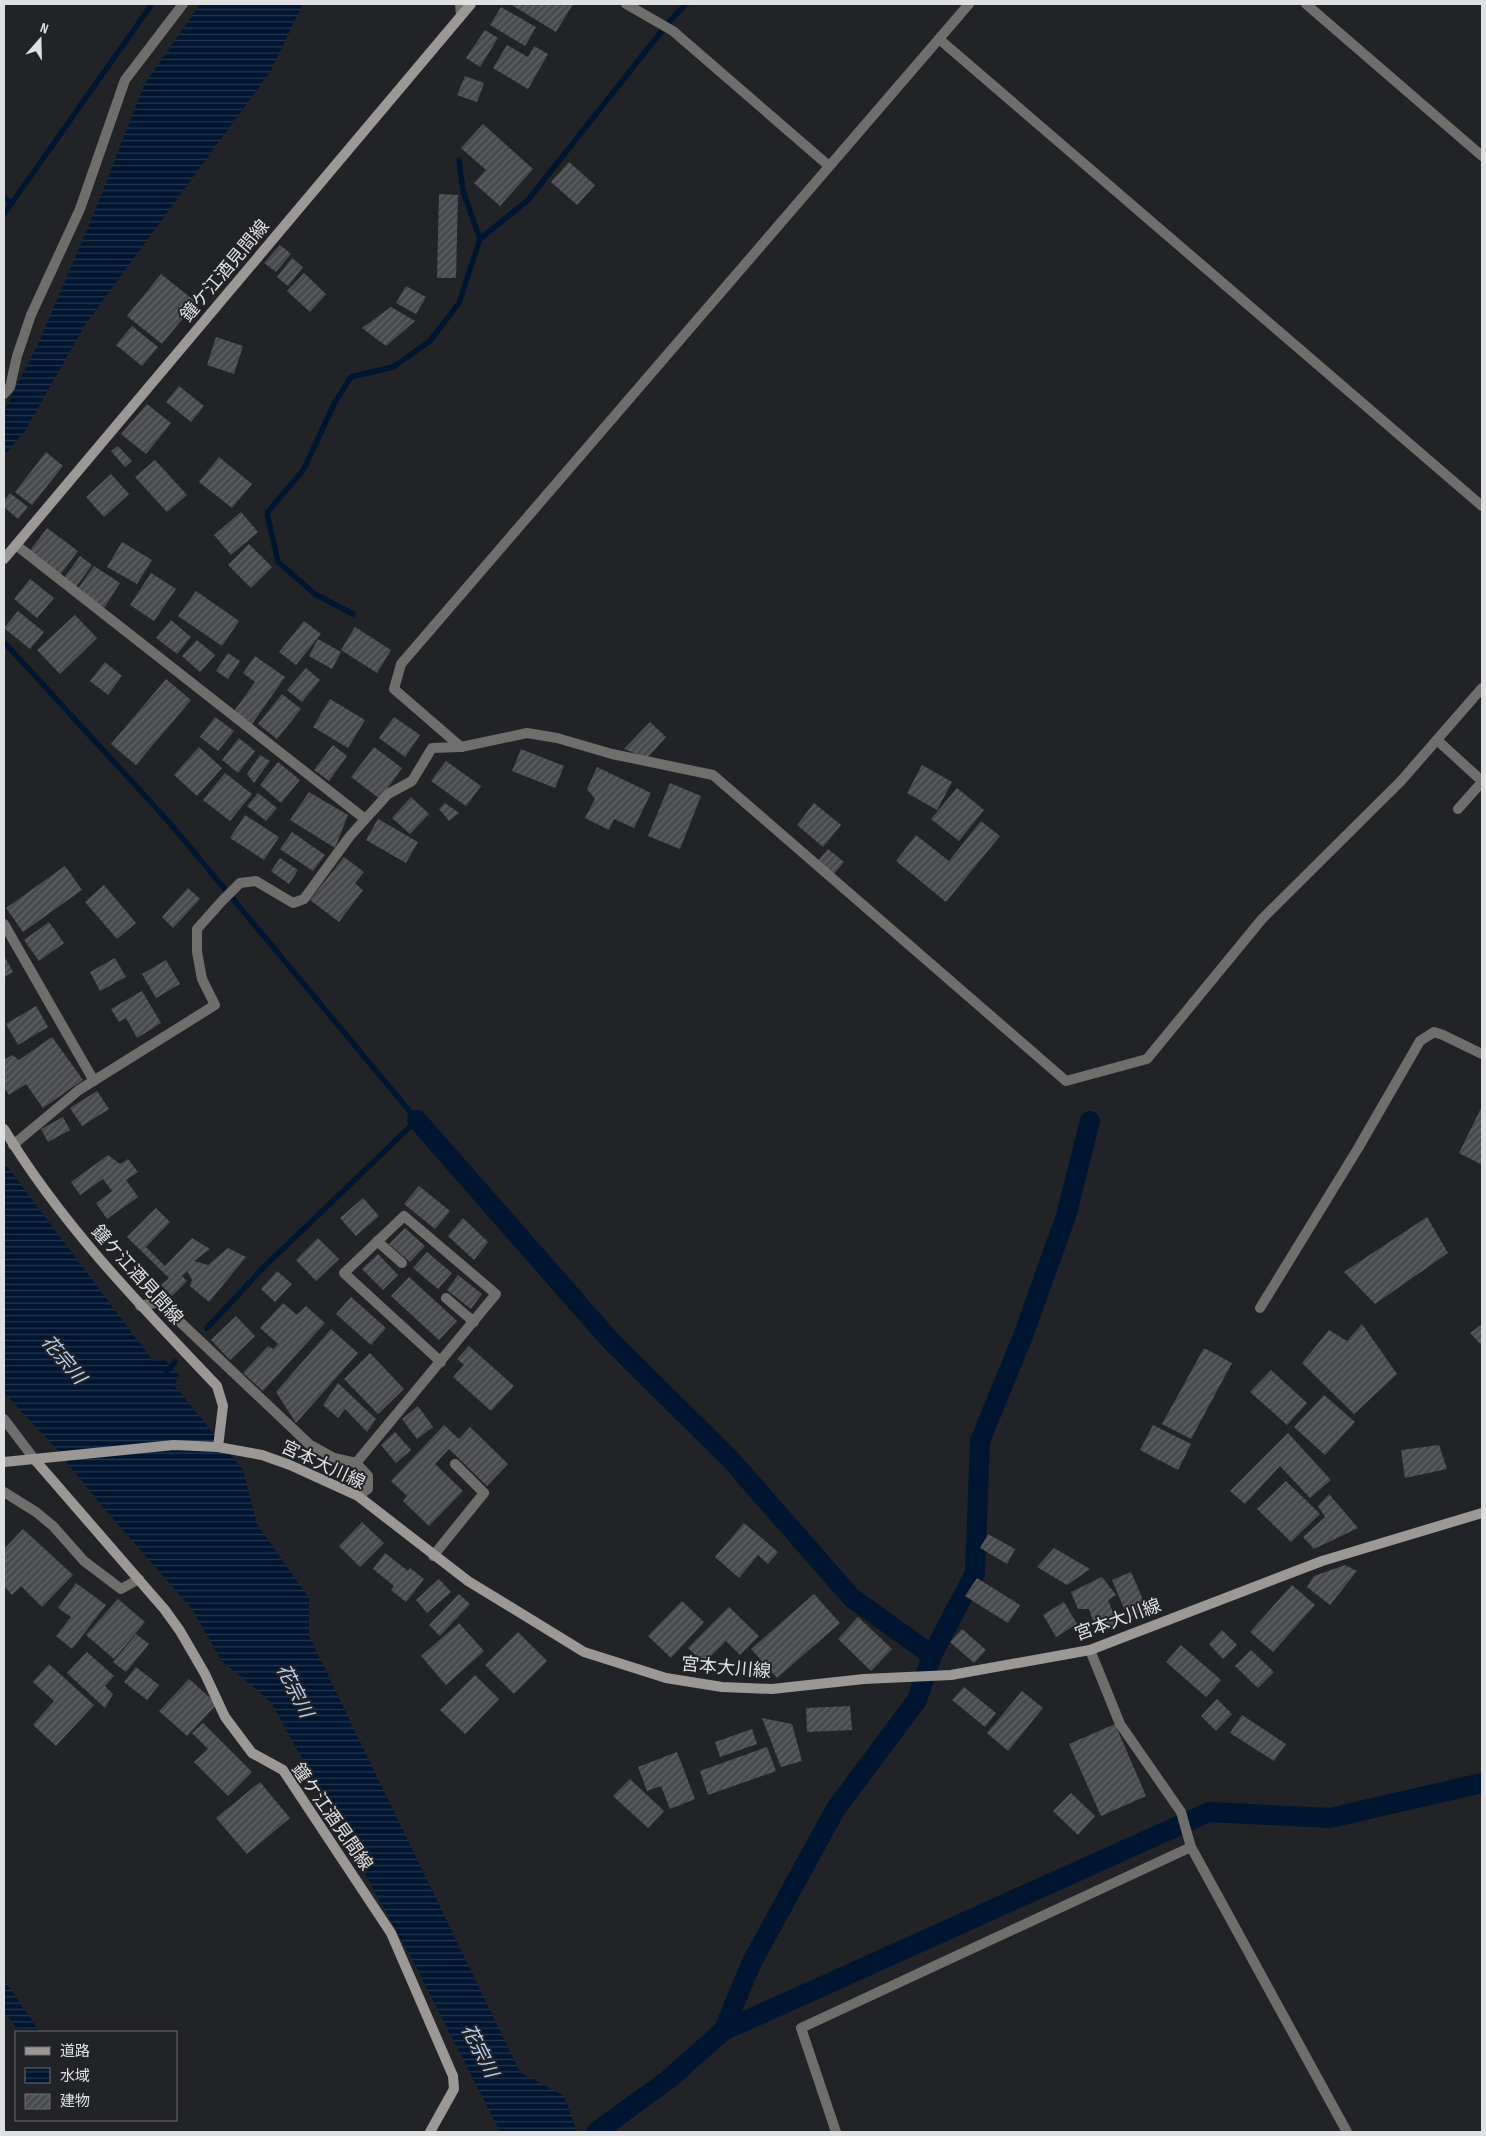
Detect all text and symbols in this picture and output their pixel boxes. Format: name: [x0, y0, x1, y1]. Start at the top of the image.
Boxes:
north arrow: [15, 15, 65, 65]
text: N: [38, 19, 51, 38]
street label: 鐘ケ江酒見間線: [176, 216, 274, 326]
street label: 鐘ケ江酒見間線: [87, 1221, 187, 1329]
water label: 花宗川: [36, 1331, 91, 1391]
street label: 宮本大川線: [278, 1436, 368, 1494]
street label: 宮本大川線: [1072, 1595, 1164, 1645]
street label: 宮本大川線: [680, 1654, 772, 1682]
water label: 花宗川: [271, 1660, 318, 1723]
street label: 鐘ケ江酒見間線: [287, 1759, 377, 1875]
water label: 花宗川: [456, 2020, 503, 2083]
legend: [15, 2031, 178, 2121]
text: 道路: [60, 2042, 90, 2061]
text: 水域: [60, 2067, 90, 2086]
text: 建物: [60, 2092, 90, 2111]

